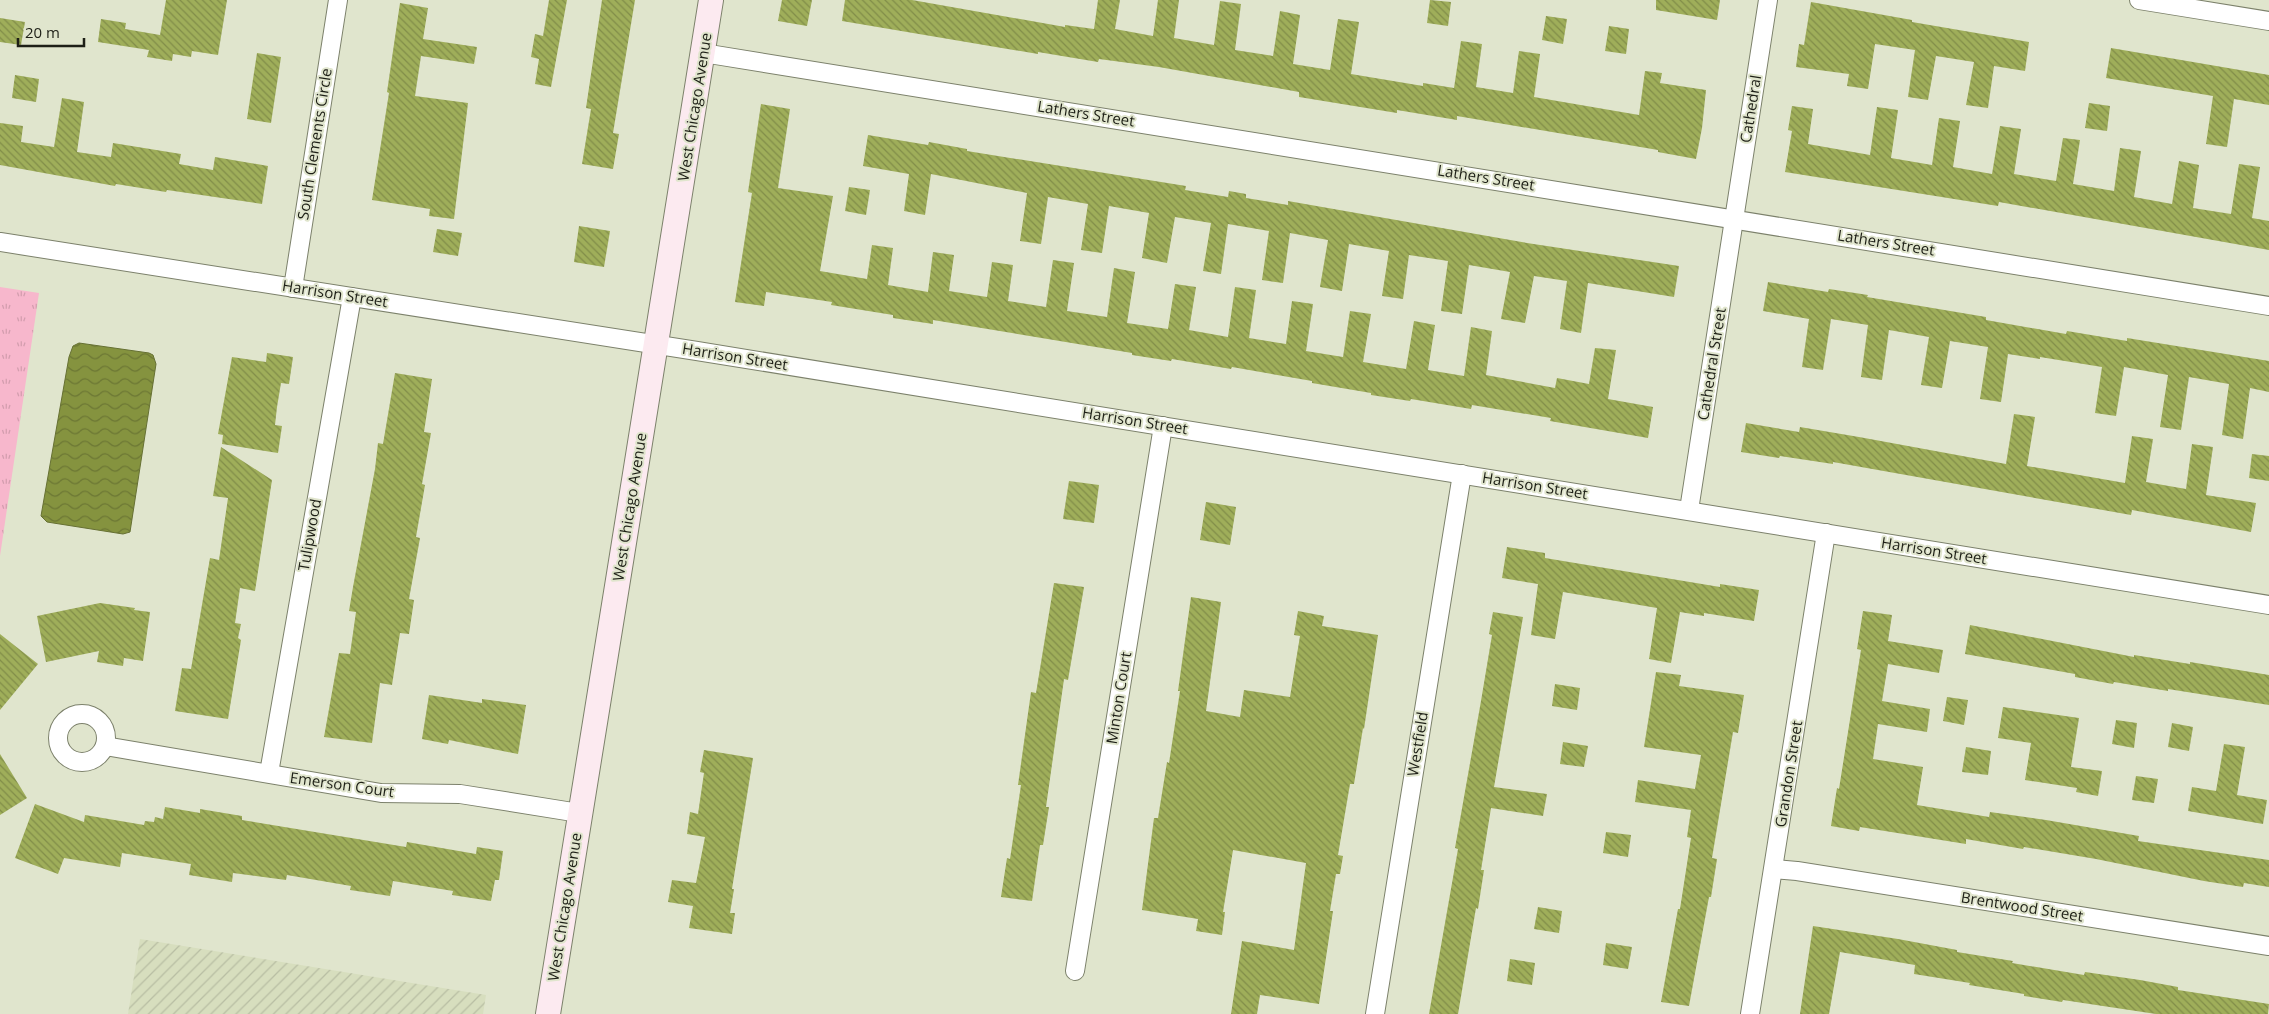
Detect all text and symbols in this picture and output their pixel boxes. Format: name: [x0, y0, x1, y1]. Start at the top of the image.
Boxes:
scale bar: [18, 15, 84, 47]
text: 20 m: [25, 22, 60, 42]
street label: West Chicago Avenue: [672, 31, 716, 182]
street label: South Clements Circle: [292, 67, 336, 221]
street label: Cathedral: [1735, 74, 1765, 144]
street label: Lathers Street: [1036, 95, 1136, 131]
street label: Lathers Street: [1436, 159, 1536, 195]
street label: Lathers Street: [1836, 224, 1936, 260]
street label: Harrison Street: [281, 275, 389, 311]
street label: Cathedral Street: [1692, 306, 1730, 422]
street label: Harrison Street: [681, 338, 789, 374]
street label: Harrison Street: [1081, 402, 1189, 438]
street label: West Chicago Avenue: [607, 431, 651, 582]
street label: Harrison Street: [1481, 467, 1589, 503]
street label: Tulipwood: [293, 497, 325, 573]
street label: Harrison Street: [1880, 532, 1988, 568]
street label: Minton Court: [1101, 650, 1135, 745]
street label: Westfield: [1402, 710, 1432, 778]
street label: Grandon Street: [1770, 719, 1806, 829]
street label: Emerson Court: [289, 767, 396, 801]
street label: West Chicago Avenue: [542, 831, 586, 982]
street label: Brentwood Street: [1960, 886, 2085, 926]

